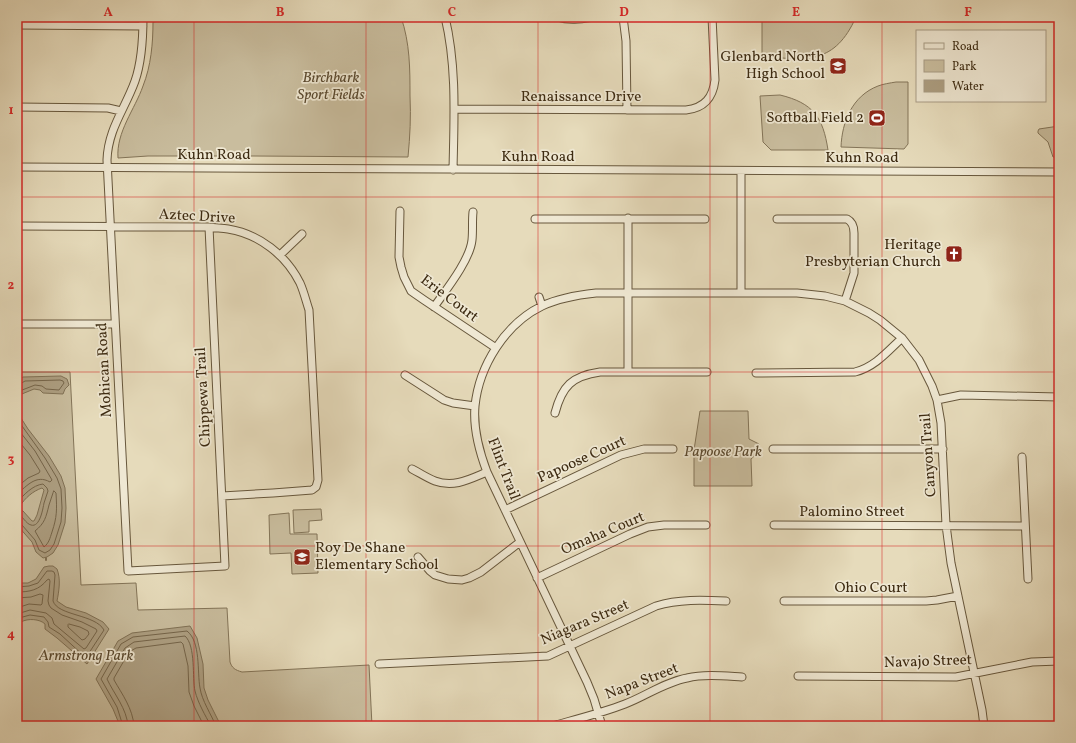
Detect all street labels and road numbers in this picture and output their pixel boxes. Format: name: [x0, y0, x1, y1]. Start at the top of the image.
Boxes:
street label: Renaissance Drive: [521, 87, 641, 108]
street label: Kuhn Road: [177, 145, 251, 166]
street label: Kuhn Road: [501, 147, 575, 168]
street label: Kuhn Road: [825, 148, 899, 169]
street label: Aztec Drive: [158, 205, 236, 229]
street label: Erie Court: [416, 270, 482, 328]
street label: Mohican Road: [92, 322, 118, 418]
street label: Chippewa Trail: [191, 347, 217, 447]
street label: Canyon Trail: [916, 412, 942, 498]
street label: Papoose Court: [534, 431, 630, 489]
street label: Flint Trail: [482, 435, 524, 503]
street label: Palomino Street: [799, 502, 905, 523]
street label: Omaha Court: [558, 507, 648, 561]
street label: Ohio Court: [834, 578, 908, 599]
street label: Niagara Street: [537, 595, 633, 651]
street label: Navajo Street: [884, 650, 972, 674]
street label: Napa Street: [602, 658, 682, 706]

